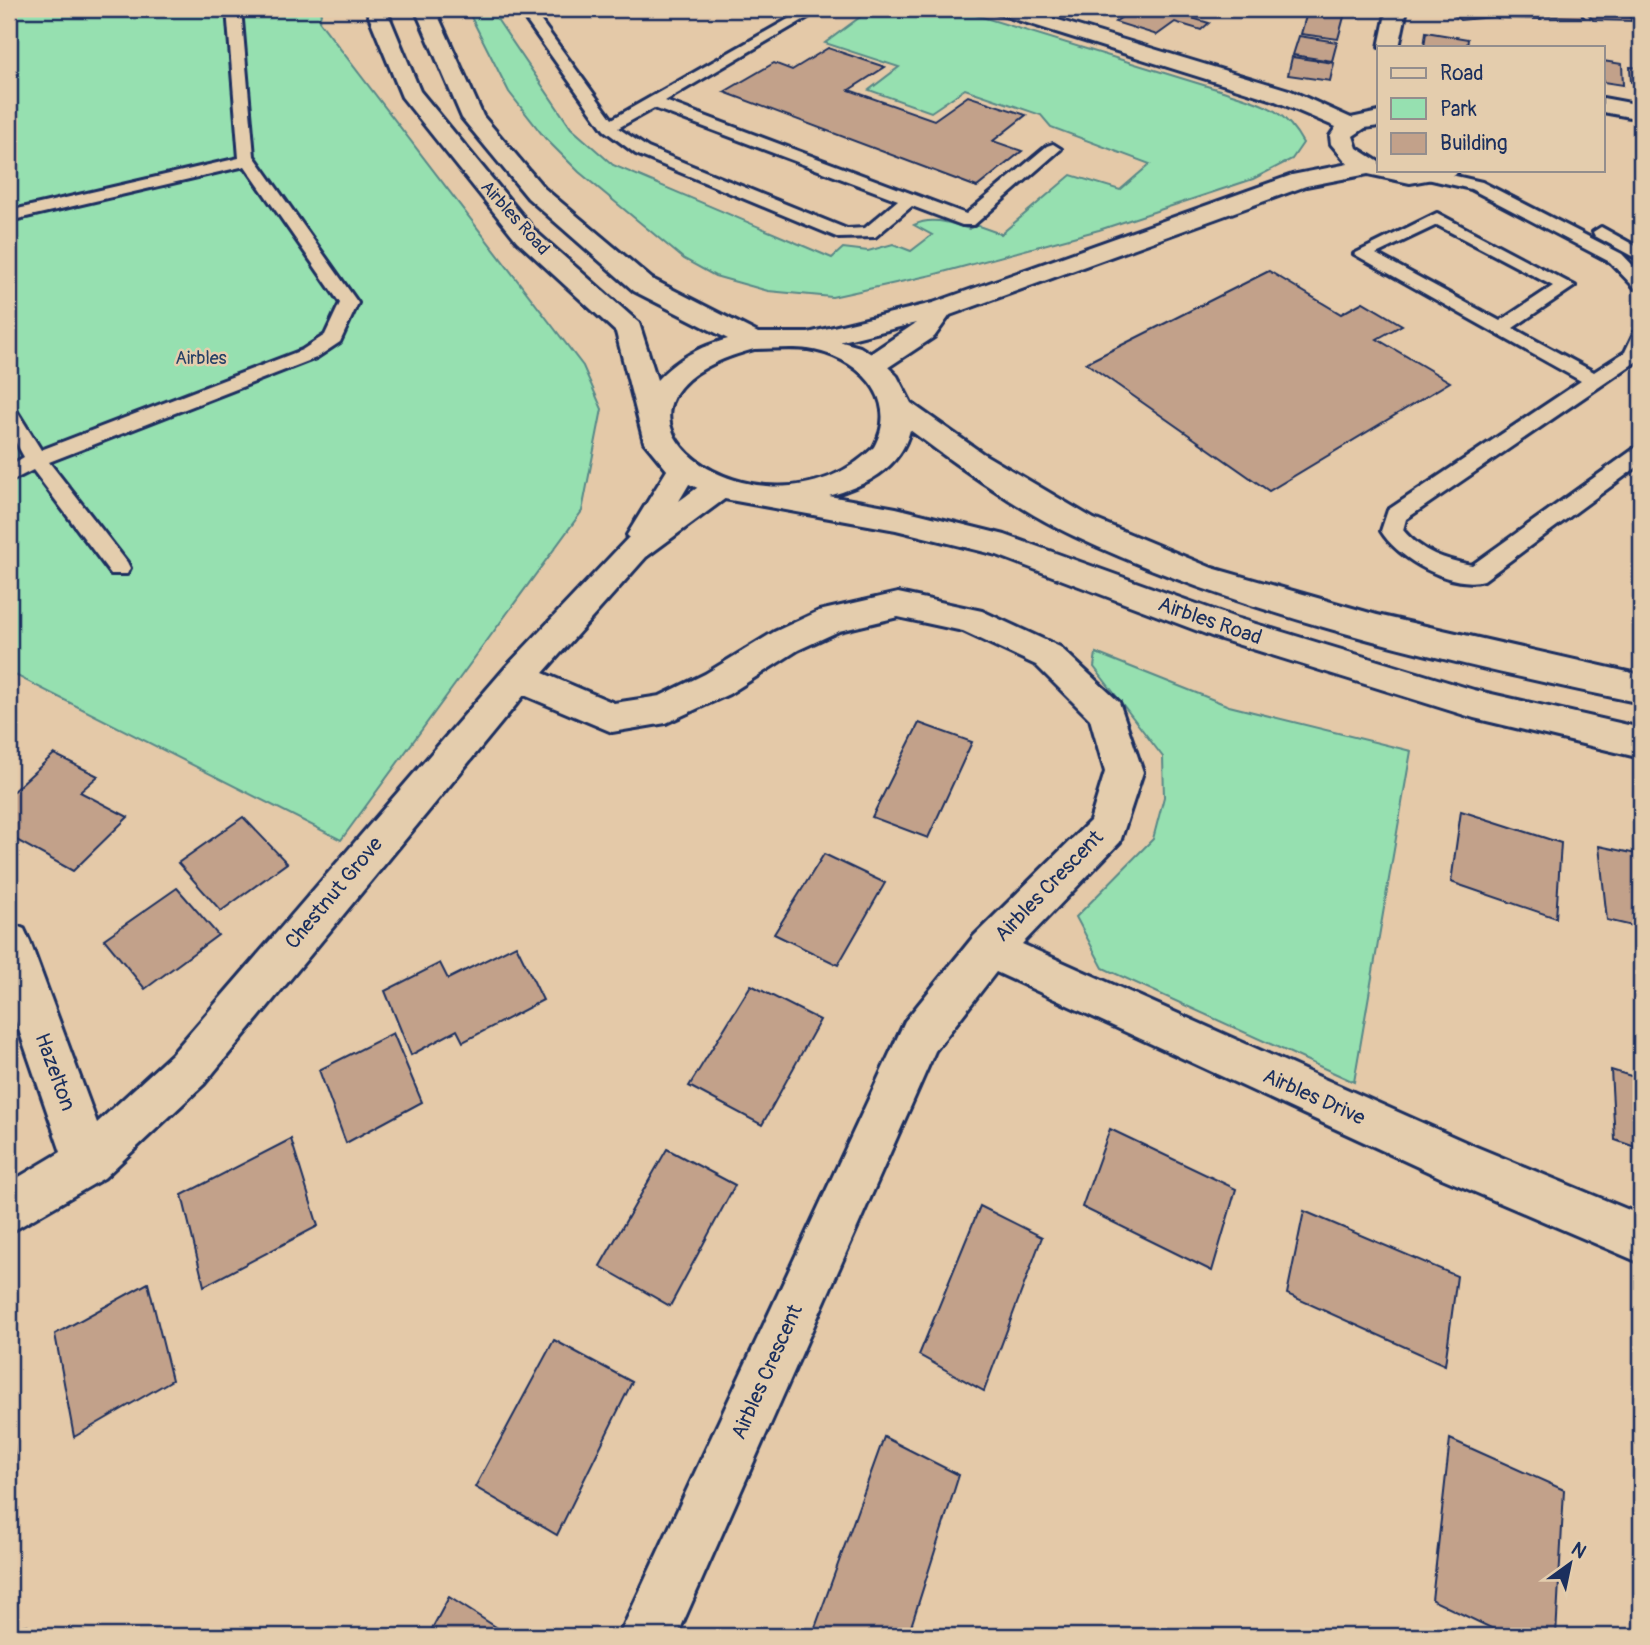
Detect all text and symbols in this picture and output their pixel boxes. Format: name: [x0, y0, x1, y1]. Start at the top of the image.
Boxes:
legend: [1377, 46, 1604, 172]
text: Road: [1440, 60, 1484, 87]
text: Park: [1440, 96, 1477, 123]
text: Building: [1440, 130, 1507, 157]
street label: Airbles Road: [475, 176, 555, 260]
park label: Airbles: [175, 347, 227, 370]
street label: Airbles Road: [1155, 591, 1265, 651]
street label: Airbles Crescent: [989, 824, 1109, 948]
street label: Chestnut Grove: [279, 831, 389, 955]
street label: Hazelton: [28, 1029, 82, 1115]
street label: Airbles Drive: [1259, 1062, 1370, 1132]
street label: Airbles Crescent: [725, 1300, 809, 1444]
north arrow: [1534, 1530, 1604, 1600]
text: N: [1567, 1537, 1591, 1564]

